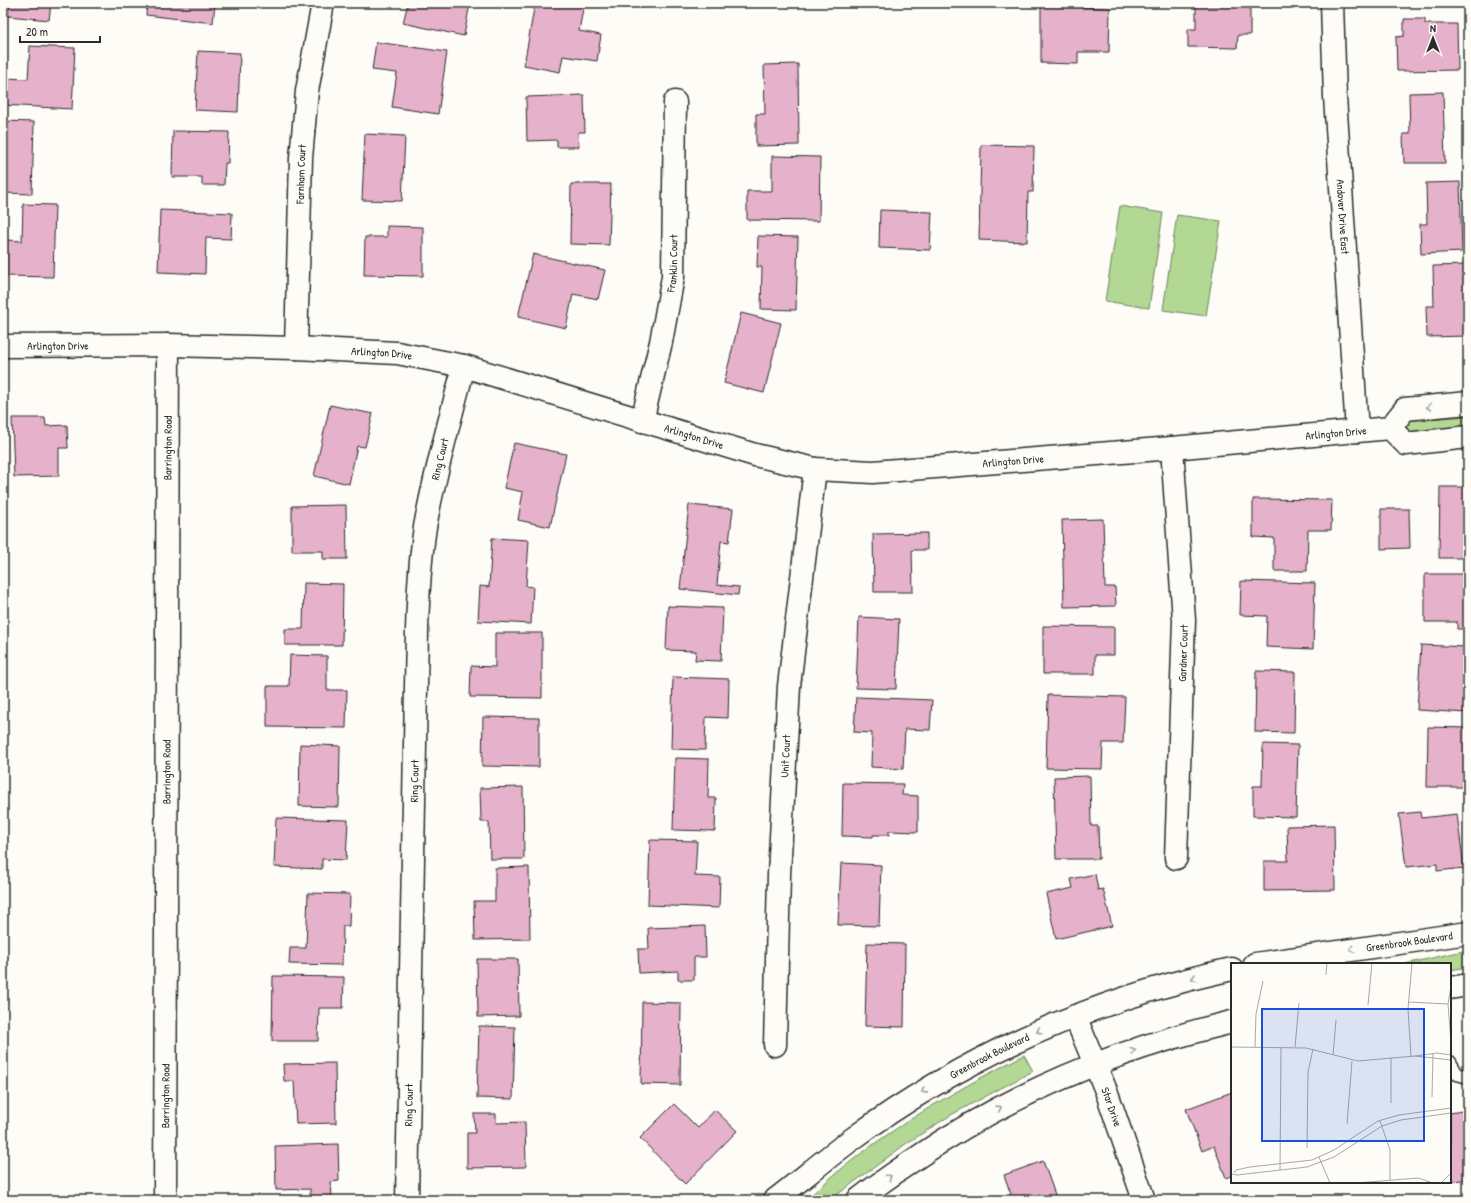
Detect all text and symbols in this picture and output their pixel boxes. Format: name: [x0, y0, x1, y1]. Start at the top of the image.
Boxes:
scale bar: [20, 18, 100, 44]
north arrow: [1413, 18, 1453, 58]
text: N: [1430, 21, 1436, 35]
text: 20 m: [26, 23, 48, 40]
street label: Farnham Court: [293, 144, 309, 205]
street label: Andover Drive East: [1333, 179, 1352, 255]
street label: Franklin Court: [663, 234, 680, 294]
street label: Arlington Drive: [27, 338, 89, 353]
street label: Arlington Drive: [351, 344, 414, 363]
one-way arrow: [1426, 402, 1432, 411]
street label: Barrington Road: [161, 415, 175, 480]
street label: Arlington Drive: [663, 421, 726, 452]
street label: Arlington Drive: [1305, 423, 1368, 443]
street label: Ring Court: [428, 436, 452, 481]
street label: Arlington Drive: [982, 451, 1045, 470]
street label: Gardner Court: [1175, 624, 1191, 682]
street label: Unit Court: [777, 734, 793, 778]
street label: Barrington Road: [159, 739, 174, 804]
street label: Ring Court: [407, 759, 422, 803]
street label: Greenbrook Boulevard: [1365, 928, 1454, 955]
one-way arrow: [1349, 944, 1355, 953]
inset map: [1231, 963, 1451, 1183]
one-way arrow: [1191, 973, 1198, 982]
one-way arrow: [1036, 1026, 1044, 1034]
street label: Greenbrook Boulevard: [947, 1030, 1032, 1082]
one-way arrow: [1129, 1047, 1136, 1056]
street label: Barrington Road: [158, 1063, 172, 1128]
street label: Ring Court: [401, 1083, 416, 1127]
street label: Star Drive: [1098, 1085, 1125, 1129]
one-way arrow: [921, 1086, 928, 1094]
one-way arrow: [995, 1105, 1002, 1113]
one-way arrow: [885, 1174, 892, 1182]

